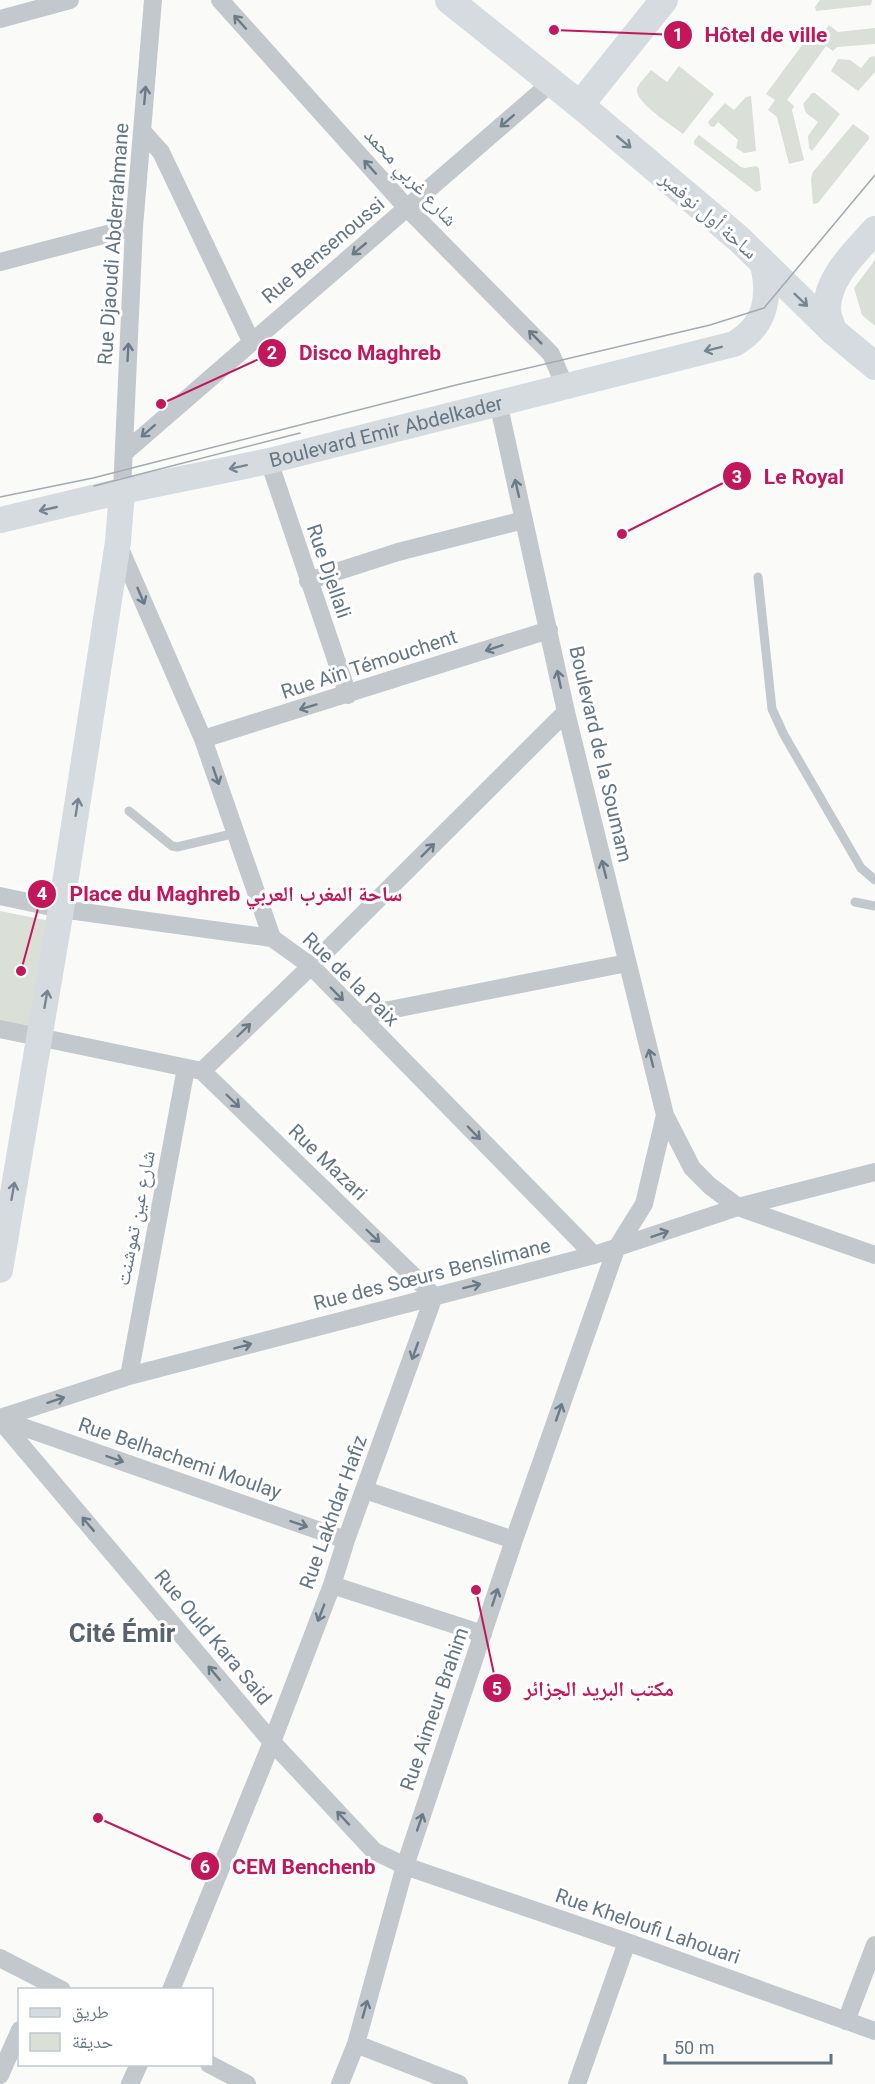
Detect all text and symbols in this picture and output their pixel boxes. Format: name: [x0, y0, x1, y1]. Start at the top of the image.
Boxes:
one-way arrow: [233, 15, 247, 30]
callout: Hôtel de ville: [663, 15, 840, 54]
text: Hôtel de ville: [705, 23, 827, 47]
text: 1: [673, 24, 683, 45]
one-way arrow: [140, 85, 151, 105]
one-way arrow: [499, 114, 514, 128]
street label: Rue Djaoudi Abderrahmane: [93, 122, 133, 366]
street label: شارع غربي محمد: [356, 123, 463, 234]
one-way arrow: [616, 136, 632, 149]
one-way arrow: [363, 160, 377, 175]
street label: ساحة أول نوفمبر: [655, 165, 763, 264]
street label: Rue Bensenoussi: [257, 192, 389, 308]
one-way arrow: [352, 242, 367, 256]
one-way arrow: [793, 293, 808, 308]
one-way arrow: [527, 330, 542, 345]
callout: Disco Maghreb: [257, 333, 453, 372]
text: Disco Maghreb: [299, 341, 441, 365]
text: 2: [267, 342, 277, 363]
one-way arrow: [123, 343, 134, 363]
one-way arrow: [703, 344, 722, 355]
street label: Boulevard Emir Abdelkader: [267, 391, 505, 472]
one-way arrow: [141, 424, 156, 438]
callout: Le Royal: [722, 457, 856, 496]
one-way arrow: [229, 462, 248, 473]
text: Le Royal: [764, 465, 844, 489]
text: 3: [732, 466, 742, 487]
one-way arrow: [511, 479, 523, 498]
one-way arrow: [38, 503, 57, 515]
street label: Rue Djellali: [302, 521, 356, 621]
one-way arrow: [136, 586, 147, 604]
street label: Rue Aïn Témouchent: [278, 624, 460, 704]
one-way arrow: [485, 643, 504, 654]
street label: Boulevard de la Soumam: [564, 643, 638, 865]
one-way arrow: [553, 670, 565, 689]
one-way arrow: [299, 702, 318, 713]
one-way arrow: [211, 766, 222, 785]
one-way arrow: [71, 797, 82, 817]
one-way arrow: [421, 842, 435, 857]
one-way arrow: [598, 859, 610, 878]
callout: Place du Maghreb ساحة المغرب العربي: [27, 874, 414, 913]
text: Place du Maghreb ساحة المغرب العربي: [70, 882, 402, 910]
text: 4: [37, 883, 47, 904]
street label: Rue de la Paix: [298, 927, 404, 1031]
one-way arrow: [330, 987, 345, 1002]
one-way arrow: [40, 990, 51, 1009]
one-way arrow: [236, 1023, 251, 1038]
one-way arrow: [644, 1049, 656, 1068]
one-way arrow: [225, 1093, 240, 1108]
street label: Rue Mazari: [284, 1119, 372, 1205]
one-way arrow: [466, 1126, 481, 1141]
street label: شارع عين تموشنت: [110, 1149, 161, 1288]
one-way arrow: [8, 1182, 19, 1202]
one-way arrow: [650, 1227, 669, 1238]
one-way arrow: [365, 1229, 380, 1244]
street label: Rue des Sœurs Benslimane: [311, 1233, 553, 1315]
one-way arrow: [462, 1280, 481, 1291]
one-way arrow: [233, 1340, 252, 1351]
one-way arrow: [408, 1341, 419, 1360]
one-way arrow: [46, 1394, 65, 1405]
one-way arrow: [554, 1403, 565, 1422]
street label: Rue Belhachemi Moulay: [75, 1412, 285, 1504]
street label: Rue Lakhdar Hafiz: [294, 1432, 372, 1592]
one-way arrow: [105, 1454, 124, 1465]
one-way arrow: [81, 1516, 94, 1532]
one-way arrow: [289, 1519, 308, 1530]
street label: Rue Ould Kara Said: [149, 1564, 277, 1710]
one-way arrow: [490, 1588, 501, 1607]
one-way arrow: [315, 1604, 326, 1622]
district label: Cité Émir: [69, 1618, 176, 1648]
street label: Rue Aimeur Brahim: [395, 1624, 473, 1794]
one-way arrow: [207, 1665, 220, 1681]
callout: مكتب البريد الجزائر: [482, 1669, 686, 1708]
text: مكتب البريد الجزائر: [523, 1677, 674, 1701]
text: 5: [492, 1678, 502, 1699]
one-way arrow: [336, 1811, 350, 1826]
one-way arrow: [415, 1812, 426, 1831]
callout: CEM Benchenb: [190, 1847, 388, 1886]
text: CEM Benchenb: [232, 1855, 376, 1879]
text: 6: [200, 1856, 210, 1877]
street label: Rue Kheloufi Lahouari: [552, 1883, 744, 1969]
legend: [18, 1988, 213, 2066]
one-way arrow: [360, 2000, 372, 2019]
text: طريق: [72, 2001, 109, 2023]
scale bar: [665, 2027, 832, 2065]
text: حديقة: [72, 2031, 113, 2052]
text: 50 m: [674, 2037, 714, 2058]

